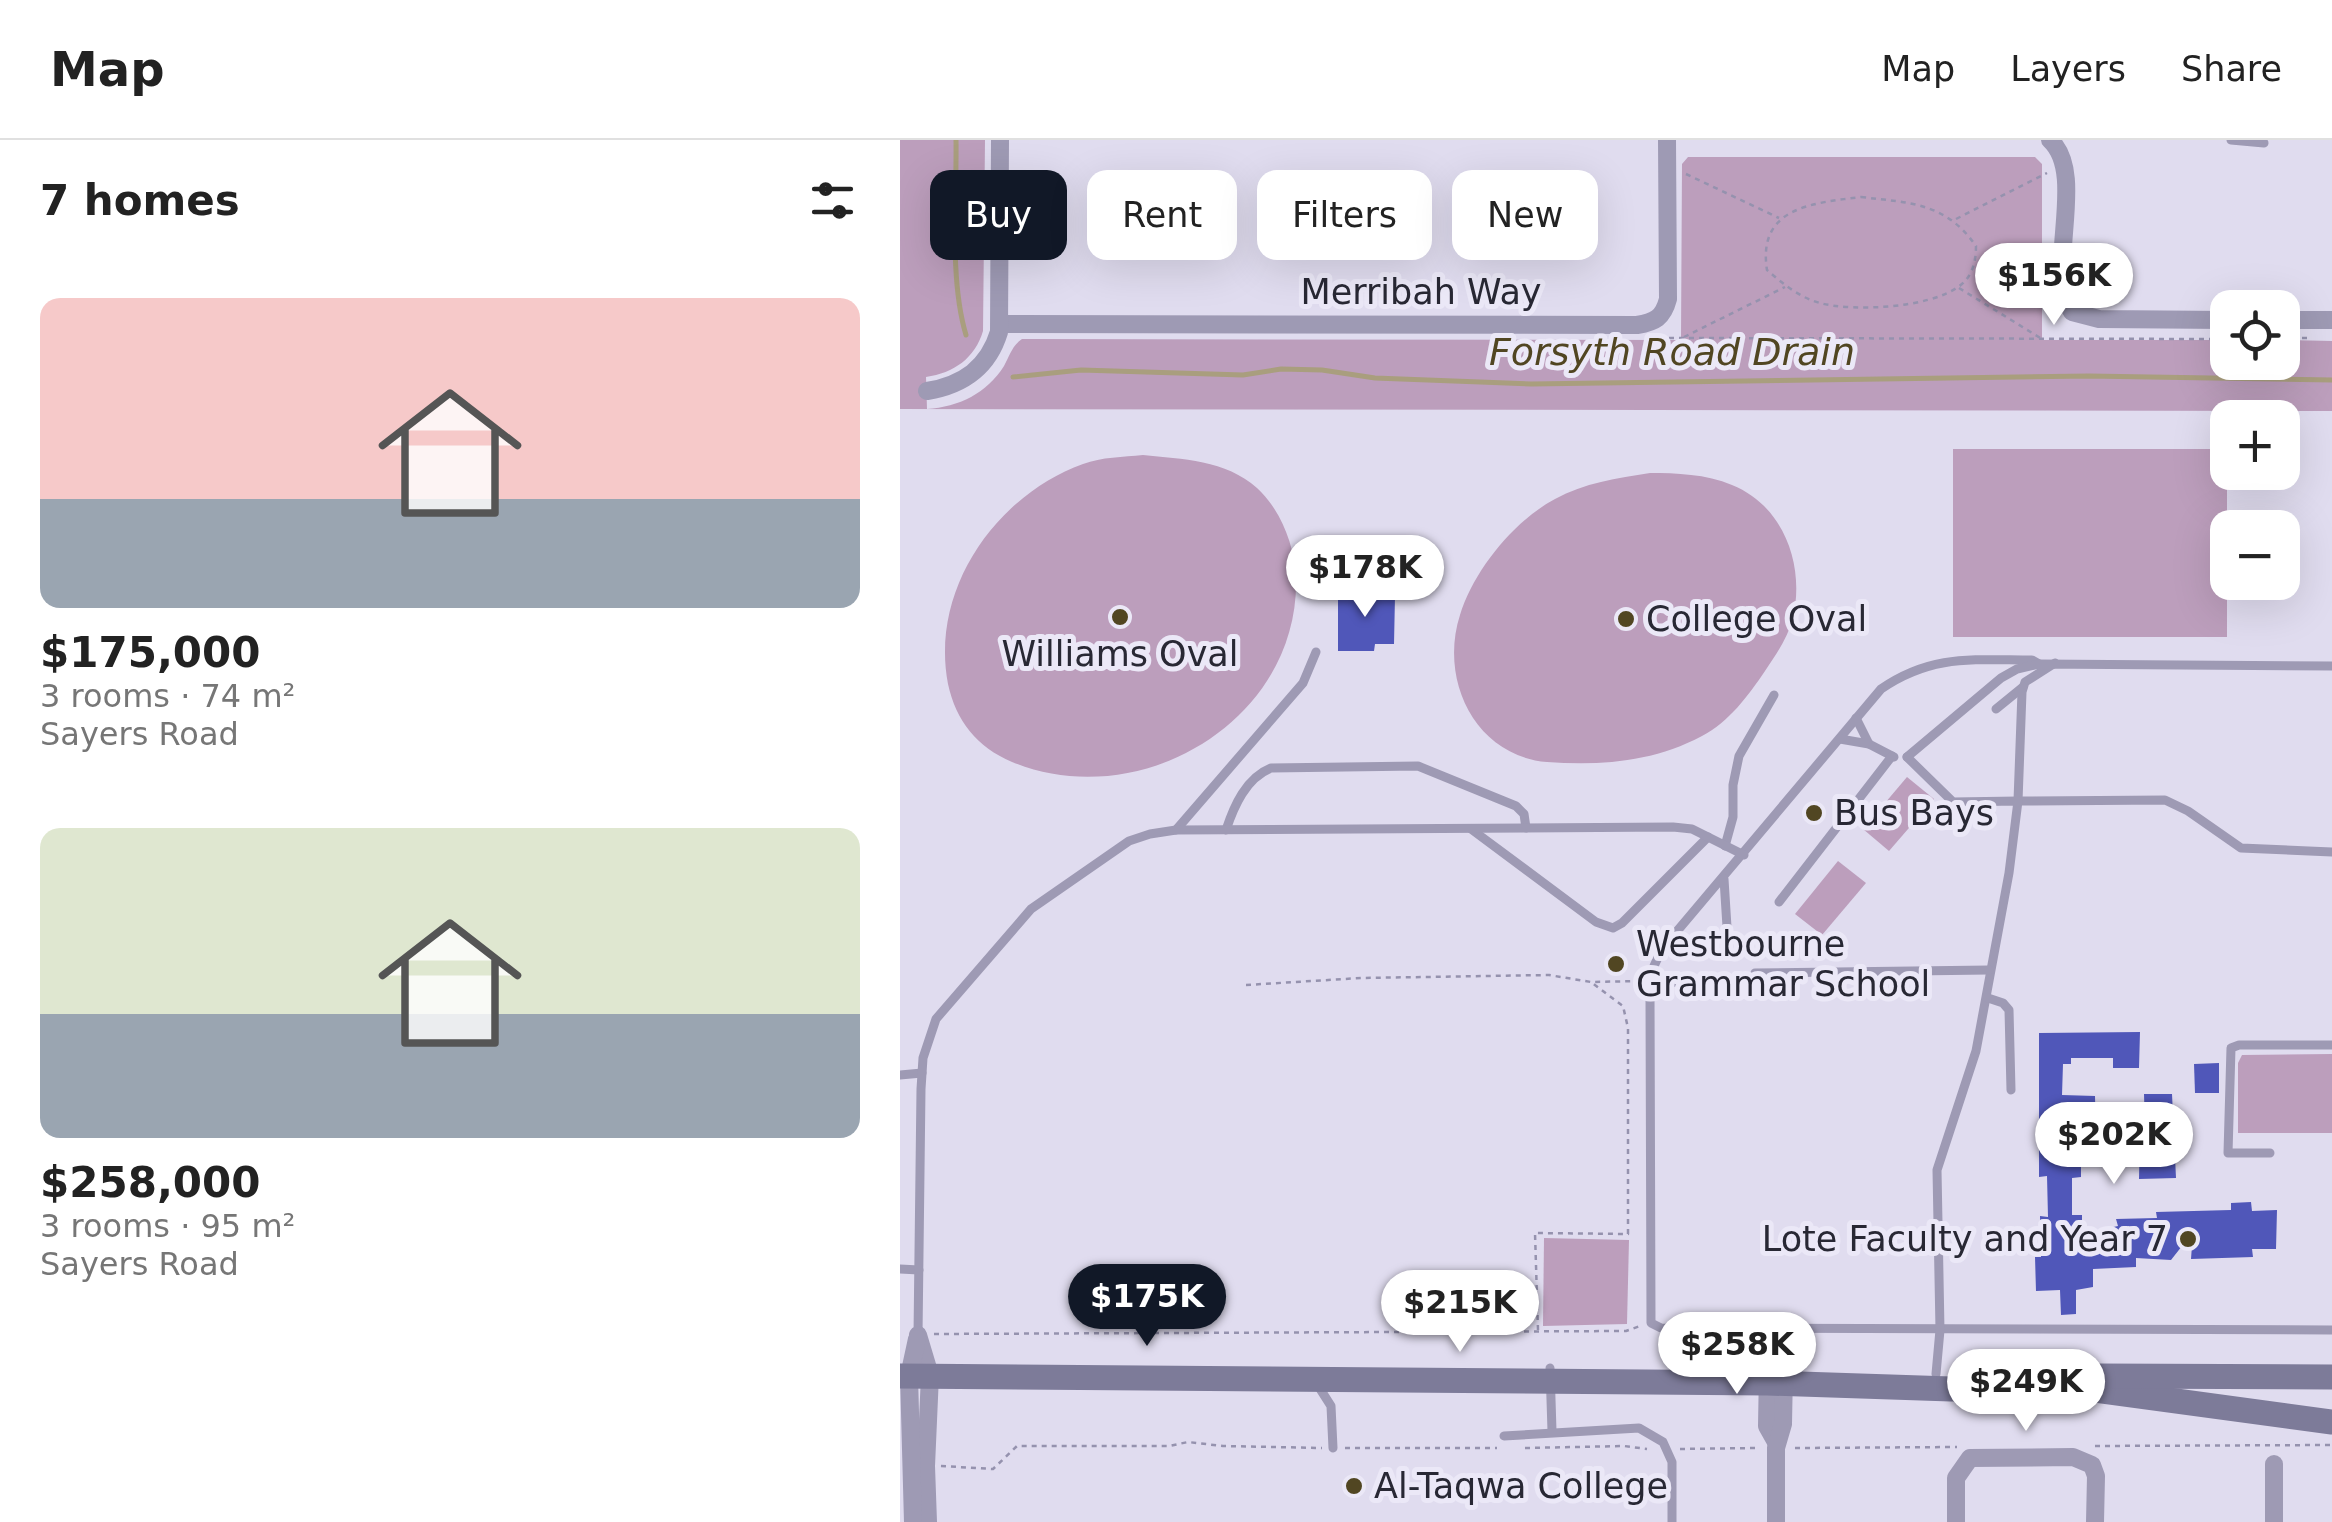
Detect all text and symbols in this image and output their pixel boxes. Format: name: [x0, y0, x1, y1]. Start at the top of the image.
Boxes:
text: Map: [50, 41, 165, 97]
text: Map: [1881, 49, 1955, 89]
text: Layers: [2010, 49, 2126, 89]
text: Share: [2181, 49, 2282, 89]
chip: Buy: [930, 170, 1067, 260]
chip: Rent: [1087, 170, 1237, 260]
chip: Filters: [1257, 170, 1432, 260]
chip: New: [1452, 170, 1598, 260]
icon: filters: [805, 173, 860, 228]
text: 7 homes: [40, 176, 240, 225]
pin: $156K: [1984, 243, 2124, 328]
text: $156K: [1997, 256, 2111, 294]
street label: Merribah Way: [1300, 272, 1542, 312]
map controls: [2210, 290, 2300, 600]
button: locate: [2210, 290, 2300, 380]
water label: Forsyth Road Drain: [1489, 330, 1855, 374]
icon: home: [360, 363, 540, 543]
button: +: [2210, 400, 2300, 490]
button: −: [2210, 510, 2300, 600]
pin: $178K: [1295, 535, 1435, 620]
text: $178K: [1308, 548, 1422, 586]
place label: College Oval: [1646, 599, 1867, 639]
marker: Williams Oval: [1109, 606, 1131, 628]
marker: College Oval: [1615, 608, 1637, 630]
text: $175,000: [40, 628, 261, 677]
place label: Williams Oval: [1001, 634, 1239, 674]
text: 3 rooms · 74 m²: [40, 677, 295, 715]
text: Sayers Road: [40, 715, 239, 753]
place label: Bus Bays: [1834, 793, 1994, 833]
marker: Bus Bays: [1803, 802, 1825, 824]
icon: home: [360, 893, 540, 1073]
place label: Westbourne Grammar School: [1636, 924, 1930, 1004]
marker: Westbourne Grammar School: [1605, 953, 1627, 975]
pin: $202K: [2044, 1102, 2184, 1187]
text: $202K: [2057, 1115, 2171, 1153]
text: $258,000: [40, 1158, 261, 1207]
text: 3 rooms · 95 m²: [40, 1207, 295, 1245]
place label: Lote Faculty and Year 7: [1762, 1219, 2168, 1259]
marker: Lote Faculty and Year 7: [2177, 1228, 2199, 1250]
text: Sayers Road: [40, 1245, 239, 1283]
pin: $175K: [1077, 1264, 1217, 1349]
pin: $215K: [1390, 1270, 1530, 1355]
text: $175K: [1090, 1277, 1204, 1315]
text: $215K: [1403, 1283, 1517, 1321]
pin: $258K: [1667, 1312, 1807, 1397]
text: $258K: [1680, 1325, 1794, 1363]
pin: $249K: [1956, 1349, 2096, 1434]
text: $249K: [1969, 1362, 2083, 1400]
place label: Al-Taqwa College: [1374, 1466, 1668, 1506]
marker: Al-Taqwa College: [1343, 1475, 1365, 1497]

